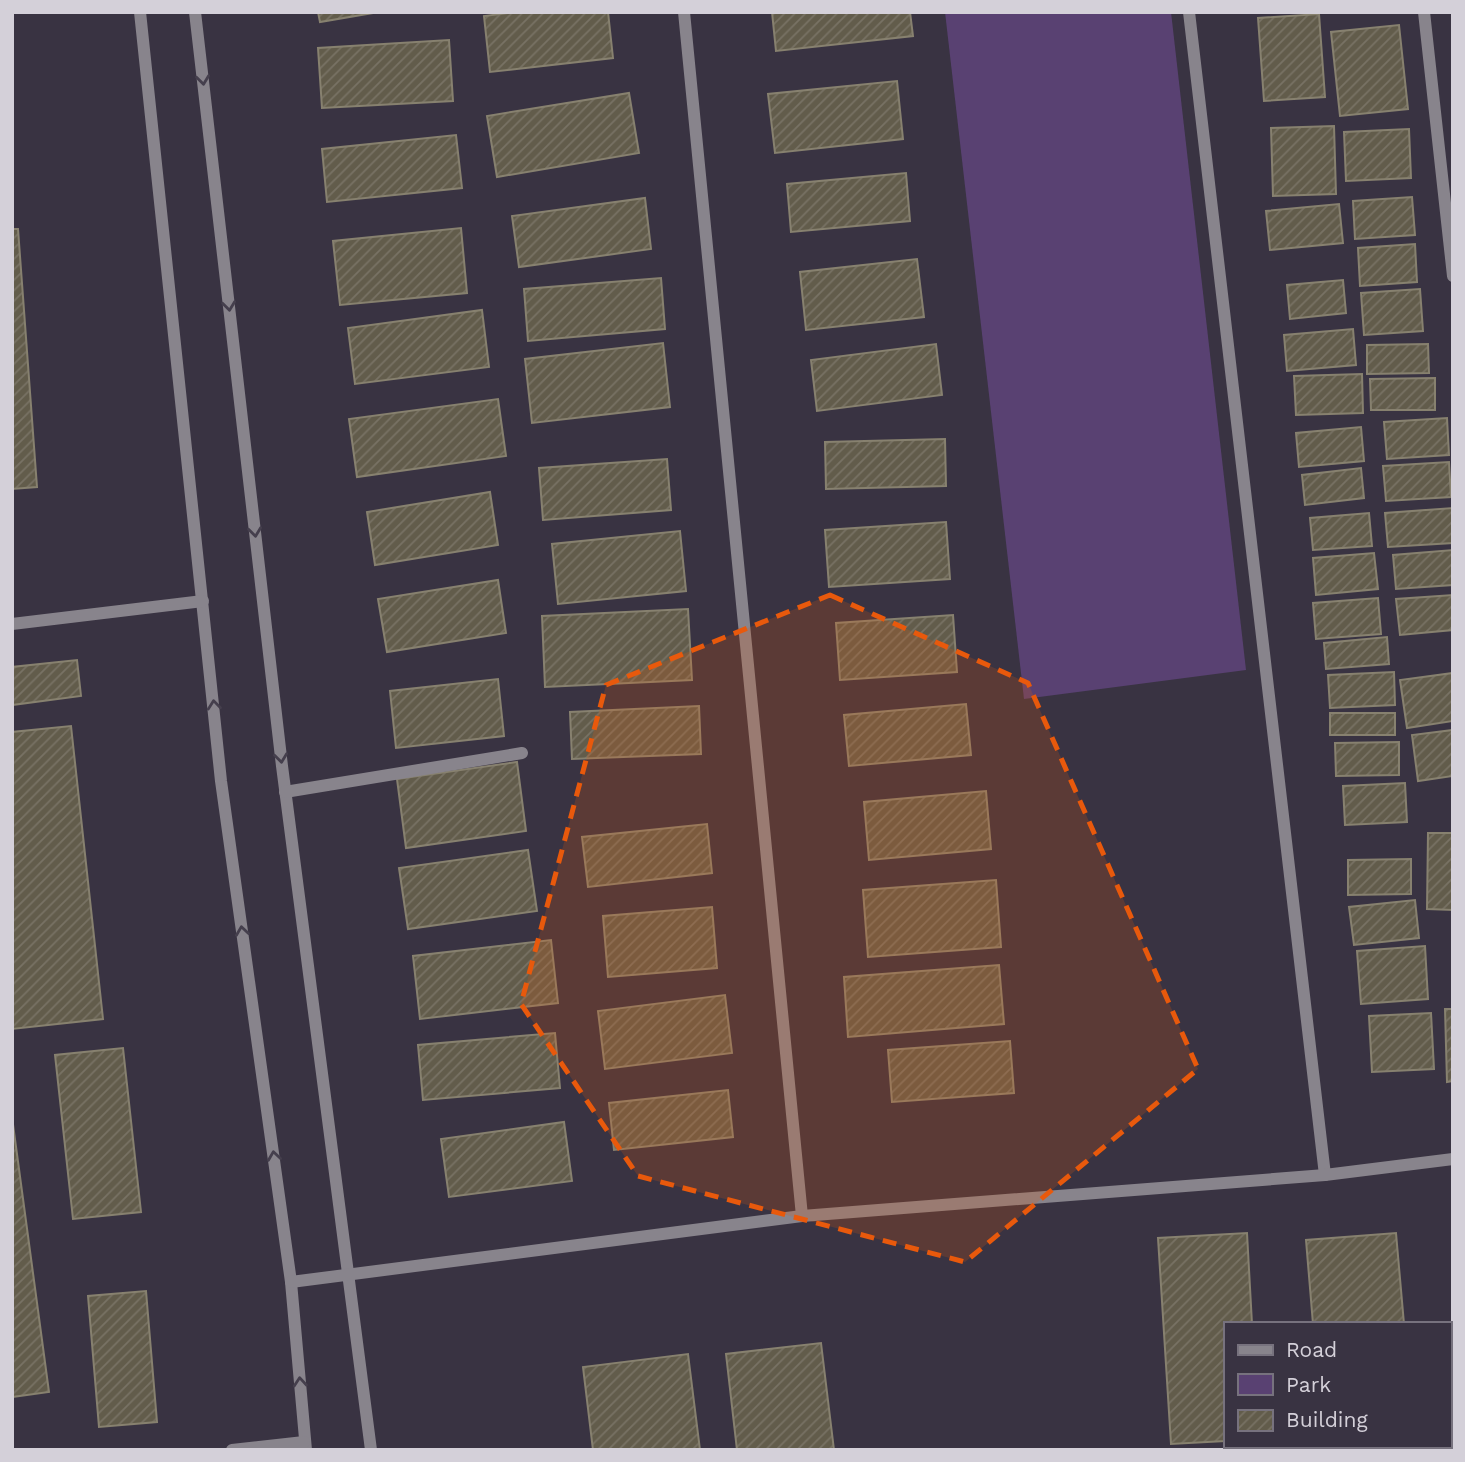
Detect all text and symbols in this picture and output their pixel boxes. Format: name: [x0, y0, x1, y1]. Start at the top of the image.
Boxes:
one-way arrow: [195, 74, 210, 86]
one-way arrow: [221, 300, 236, 312]
one-way arrow: [247, 526, 262, 538]
one-way arrow: [206, 699, 221, 711]
one-way arrow: [273, 753, 288, 764]
one-way arrow: [235, 925, 250, 936]
one-way arrow: [267, 1150, 282, 1162]
legend: [1224, 1322, 1451, 1448]
text: Road: [1286, 1337, 1337, 1362]
text: Park: [1286, 1372, 1331, 1397]
one-way arrow: [293, 1376, 308, 1387]
text: Building: [1286, 1407, 1368, 1432]

